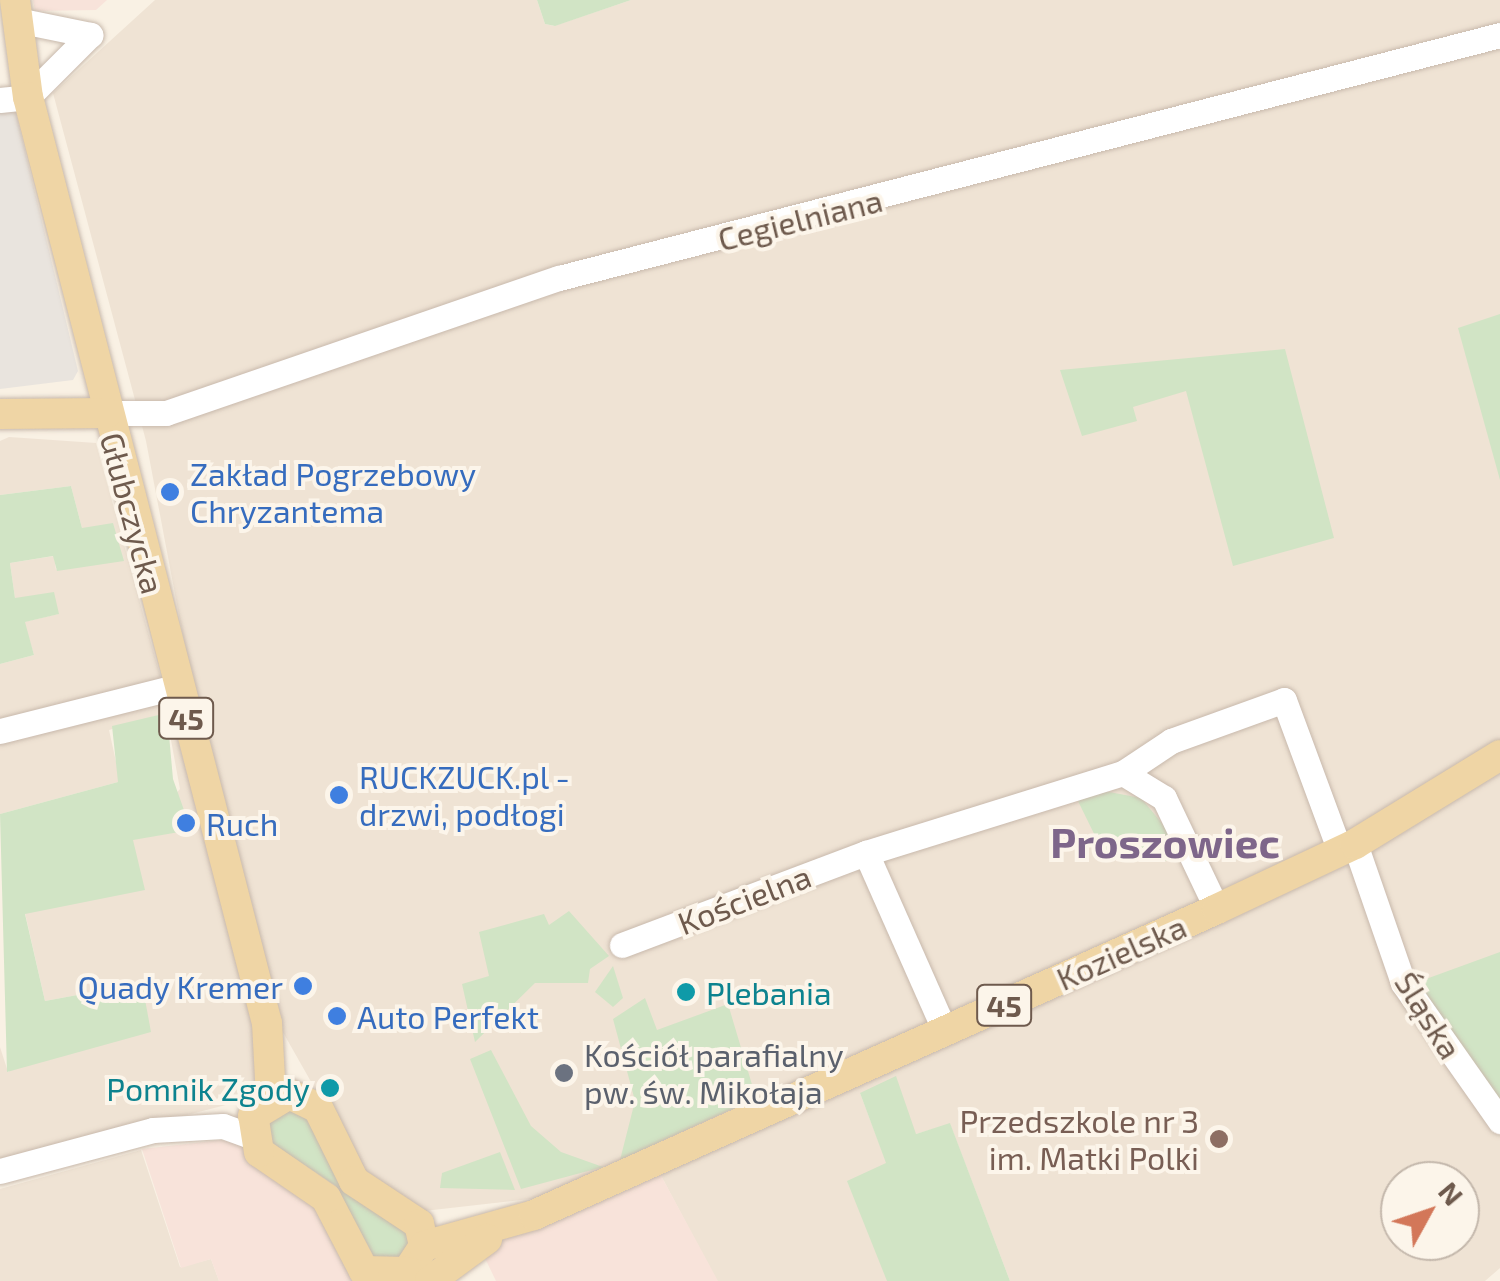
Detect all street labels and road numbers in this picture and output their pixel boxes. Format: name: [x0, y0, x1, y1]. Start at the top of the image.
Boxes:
street label: Cegielniana: [714, 180, 886, 258]
street label: Głubczycka: [93, 428, 173, 598]
road number: 45: [156, 693, 216, 743]
street label: Kościelna: [672, 856, 816, 942]
street label: Kozielska: [1050, 906, 1192, 998]
street label: Śląska: [1388, 964, 1470, 1066]
road number: 45: [974, 980, 1034, 1030]

